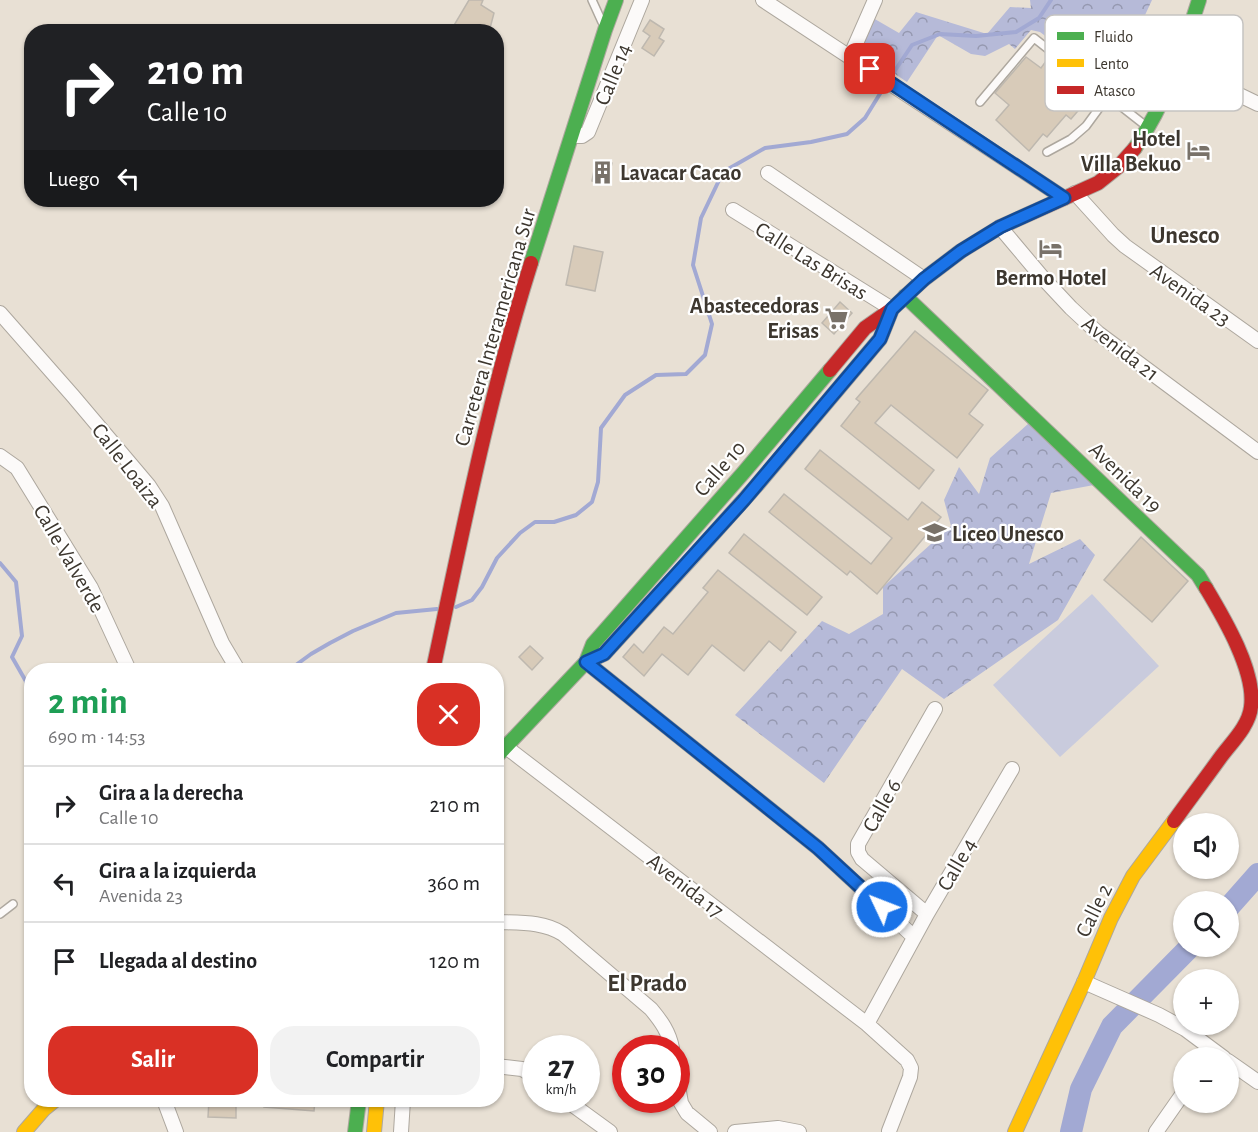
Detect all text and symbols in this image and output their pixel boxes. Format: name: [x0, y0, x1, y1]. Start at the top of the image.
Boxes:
legend: [1045, 15, 1243, 111]
text: Fluido: [1094, 29, 1133, 45]
street label: Calle 14: [591, 40, 635, 108]
pin: [844, 43, 895, 94]
icon: right: [48, 48, 126, 126]
text: 210 m: [147, 50, 244, 92]
icon: arrive: [853, 52, 886, 85]
text: Lento: [1094, 56, 1129, 72]
text: Atasco: [1094, 83, 1136, 99]
text: Calle 10: [147, 99, 227, 126]
place label: Hotel Villa Bekuo: [1081, 128, 1181, 175]
hotel icon: Hotel Villa Bekuo: [1186, 138, 1212, 164]
building icon: Lavacar Cacao: [589, 159, 615, 185]
icon: left: [112, 162, 145, 195]
place label: Lavacar Cacao: [620, 162, 742, 184]
text: Luego: [48, 168, 100, 190]
street label: Carretera Interamericana Sur: [450, 206, 539, 449]
street label: Calle Las Brisas: [751, 218, 871, 304]
district label: Unesco: [1150, 224, 1220, 248]
hotel icon: Bermo Hotel: [1038, 235, 1064, 261]
street label: Avenida 23: [1146, 259, 1235, 330]
place label: Bermo Hotel: [995, 267, 1107, 289]
place label: Abastecedoras Erisas: [690, 295, 819, 342]
supermarket icon: Abastecedoras Erisas: [824, 305, 850, 331]
street label: Avenida 21: [1078, 312, 1163, 385]
street label: Calle Loaiza: [88, 419, 167, 512]
street label: Calle 10: [690, 437, 750, 501]
street label: Avenida 19: [1085, 438, 1166, 517]
street label: Calle Valverde: [29, 501, 109, 616]
school or university icon: Liceo Unesco: [921, 520, 947, 546]
place label: Liceo Unesco: [952, 523, 1064, 545]
button: close: [417, 683, 480, 746]
text: 2 min: [48, 684, 128, 720]
text: 690 m · 14:53: [48, 727, 146, 747]
street label: Calle 6: [859, 775, 905, 836]
text: Gira a la derecha: [99, 782, 244, 804]
icon: right: [48, 789, 81, 822]
text: 210 m: [430, 794, 480, 816]
text: Calle 10: [99, 808, 158, 828]
map controls: [1173, 813, 1239, 1113]
button: sound: [1173, 813, 1239, 879]
street label: Calle 4: [933, 834, 981, 895]
street label: Avenida 17: [643, 849, 728, 922]
text: Gira a la izquierda: [99, 860, 257, 882]
icon: left: [48, 867, 81, 900]
text: 360 m: [428, 872, 480, 894]
position arrow: [850, 875, 914, 939]
street label: Calle 2: [1072, 880, 1116, 941]
text: Avenida 23: [99, 886, 183, 906]
button: search: [1173, 891, 1239, 957]
icon: arrive: [48, 945, 81, 978]
text: Llegada al destino: [99, 950, 257, 972]
text: 120 m: [430, 950, 480, 972]
button: +: [1173, 969, 1239, 1035]
district label: El Prado: [607, 972, 687, 996]
button: Salir: [48, 1026, 258, 1095]
button: Compartir: [270, 1026, 480, 1095]
speed limit sign: 30: [612, 1035, 690, 1113]
button: −: [1173, 1047, 1239, 1113]
text: 27: [547, 1052, 575, 1082]
text: km/h: [546, 1082, 576, 1097]

